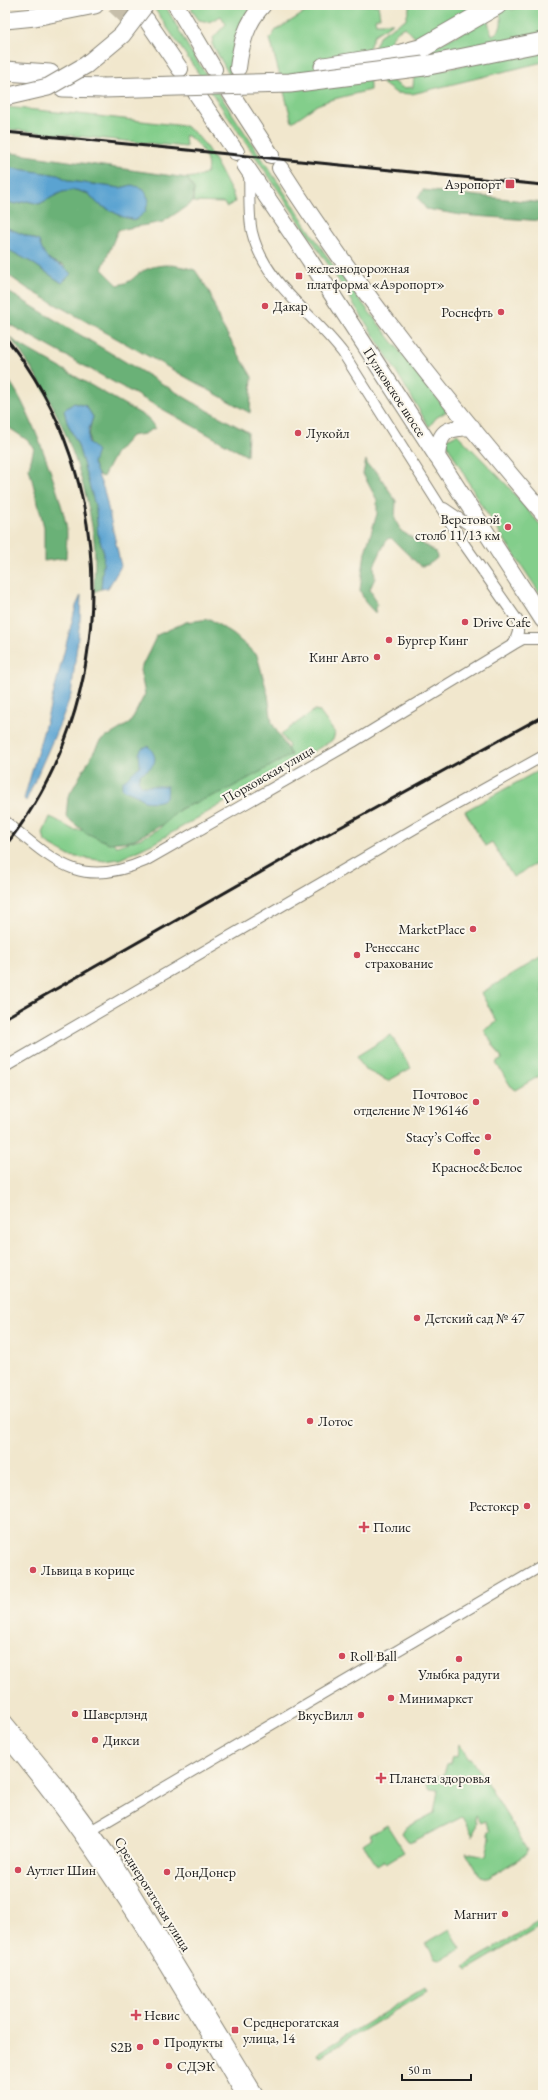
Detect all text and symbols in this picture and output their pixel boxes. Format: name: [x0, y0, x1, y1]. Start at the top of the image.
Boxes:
place label: Аэропорт: [443, 175, 501, 193]
marker: Аэропорт: [504, 178, 516, 190]
place label: железнодорожная платформа «Аэропорт»: [307, 259, 445, 293]
marker: железнодорожная платформа «Аэропорт»: [294, 271, 304, 281]
place label: Дакар: [273, 297, 308, 315]
marker: Дакар: [260, 301, 270, 311]
place label: Роснефть: [441, 303, 493, 321]
marker: Роснефть: [496, 307, 506, 317]
street label: Пулковское шоссе: [359, 344, 431, 441]
place label: Лукойл: [306, 424, 350, 442]
marker: Лукойл: [293, 428, 303, 438]
place label: Верстовой столб 11/13 км: [415, 510, 501, 544]
marker: Верстовой столб 11/13 км: [503, 522, 513, 532]
place label: Drive Cafe: [473, 613, 531, 631]
marker: Drive Cafe: [460, 617, 470, 627]
place label: Бургер Кинг: [397, 631, 468, 649]
marker: Бургер Кинг: [384, 635, 394, 645]
place label: Кинг Авто: [309, 648, 369, 666]
marker: Кинг Авто: [372, 652, 382, 662]
street label: Порховская улица: [219, 740, 318, 808]
place label: MarketPlace: [398, 920, 466, 938]
marker: MarketPlace: [468, 924, 478, 934]
place label: Ренессанс страхование: [365, 938, 434, 972]
marker: Ренессанс страхование: [352, 950, 362, 960]
place label: Почтовое отделение № 196146: [353, 1085, 469, 1119]
marker: Почтовое отделение № 196146: [471, 1097, 481, 1107]
place label: Stacy’s Coffee: [406, 1128, 481, 1146]
marker: Stacy’s Coffee: [483, 1132, 493, 1142]
marker: Красное&Белое: [472, 1147, 482, 1157]
place label: Красное&Белое: [432, 1158, 523, 1176]
place label: Детский сад № 47: [425, 1309, 525, 1327]
marker: Детский сад № 47: [412, 1313, 422, 1323]
place label: Лотос: [318, 1412, 354, 1430]
marker: Лотос: [305, 1416, 315, 1426]
place label: Рестокер: [469, 1497, 519, 1515]
marker: Рестокер: [522, 1501, 532, 1511]
place label: Полис: [373, 1518, 411, 1536]
marker: Полис: [358, 1521, 370, 1533]
place label: Львица в корице: [41, 1561, 135, 1579]
marker: Львица в корице: [28, 1565, 38, 1575]
place label: Roll Ball: [350, 1647, 397, 1665]
marker: Roll Ball: [337, 1651, 347, 1661]
marker: Улыбка радуги: [454, 1654, 464, 1664]
place label: Улыбка радуги: [417, 1665, 500, 1683]
place label: Минимаркет: [399, 1689, 473, 1707]
marker: Минимаркет: [386, 1693, 396, 1703]
place label: Шаверлэнд: [83, 1705, 148, 1723]
place label: ВкусВилл: [298, 1706, 353, 1724]
marker: Шаверлэнд: [70, 1709, 80, 1719]
marker: ВкусВилл: [356, 1710, 366, 1720]
place label: Дикси: [103, 1731, 140, 1749]
marker: Дикси: [90, 1735, 100, 1745]
place label: Планета здоровья: [389, 1769, 490, 1787]
marker: Планета здоровья: [376, 1773, 386, 1783]
street label: Среднерогатская улица: [111, 1833, 196, 1955]
place label: Аутлет Шин: [25, 1861, 96, 1879]
place label: ДонДонер: [175, 1863, 236, 1881]
marker: Аутлет Шин: [13, 1865, 23, 1875]
marker: ДонДонер: [162, 1867, 172, 1877]
place label: Магнит: [454, 1905, 497, 1923]
marker: Магнит: [500, 1909, 510, 1919]
place label: Невис: [144, 2006, 180, 2024]
marker: Невис: [131, 2010, 141, 2020]
place label: Среднерогатская улица, 14: [243, 2013, 339, 2047]
marker: Среднерогатская улица, 14: [230, 2025, 240, 2035]
place label: Продукты: [164, 2033, 223, 2051]
marker: Продукты: [151, 2037, 161, 2047]
place label: S2B: [111, 2038, 132, 2056]
marker: S2B: [135, 2042, 145, 2052]
scale bar: [402, 2056, 471, 2082]
place label: СДЭК: [177, 2057, 216, 2075]
marker: СДЭК: [164, 2061, 174, 2071]
text: 50 m: [408, 2062, 432, 2078]

